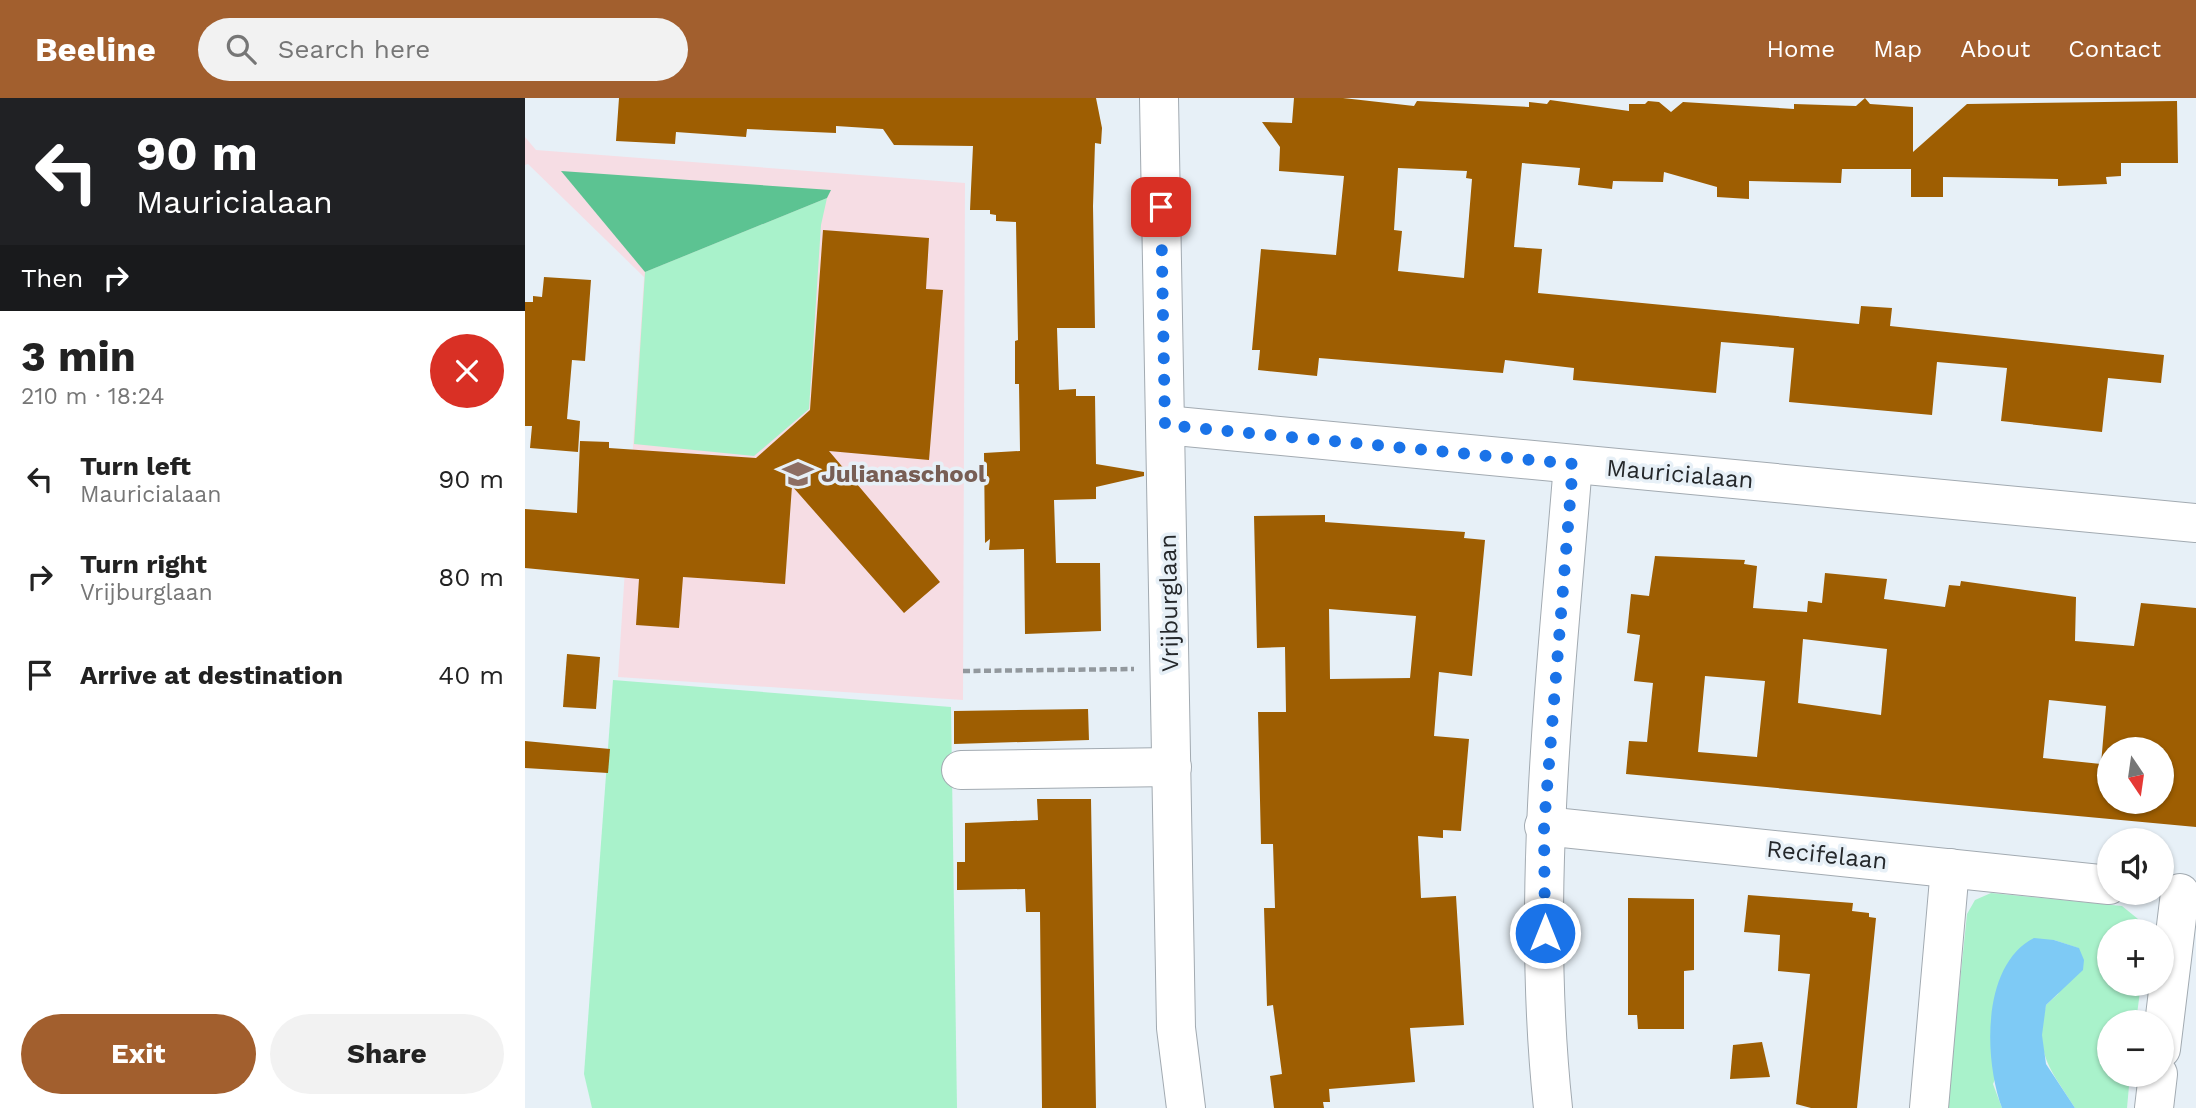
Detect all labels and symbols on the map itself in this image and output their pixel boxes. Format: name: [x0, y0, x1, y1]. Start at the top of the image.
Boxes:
pin: [1131, 177, 1191, 237]
street label: Mauricialaan: [1605, 454, 1755, 494]
school or university icon: Julianaschool: [781, 457, 815, 491]
place label: Julianaschool: [821, 460, 986, 488]
street label: Vrijburglaan: [1154, 534, 1184, 672]
north arrow: [2097, 737, 2173, 814]
street label: Recifelaan: [1765, 835, 1889, 875]
position arrow: [1508, 896, 1582, 970]

